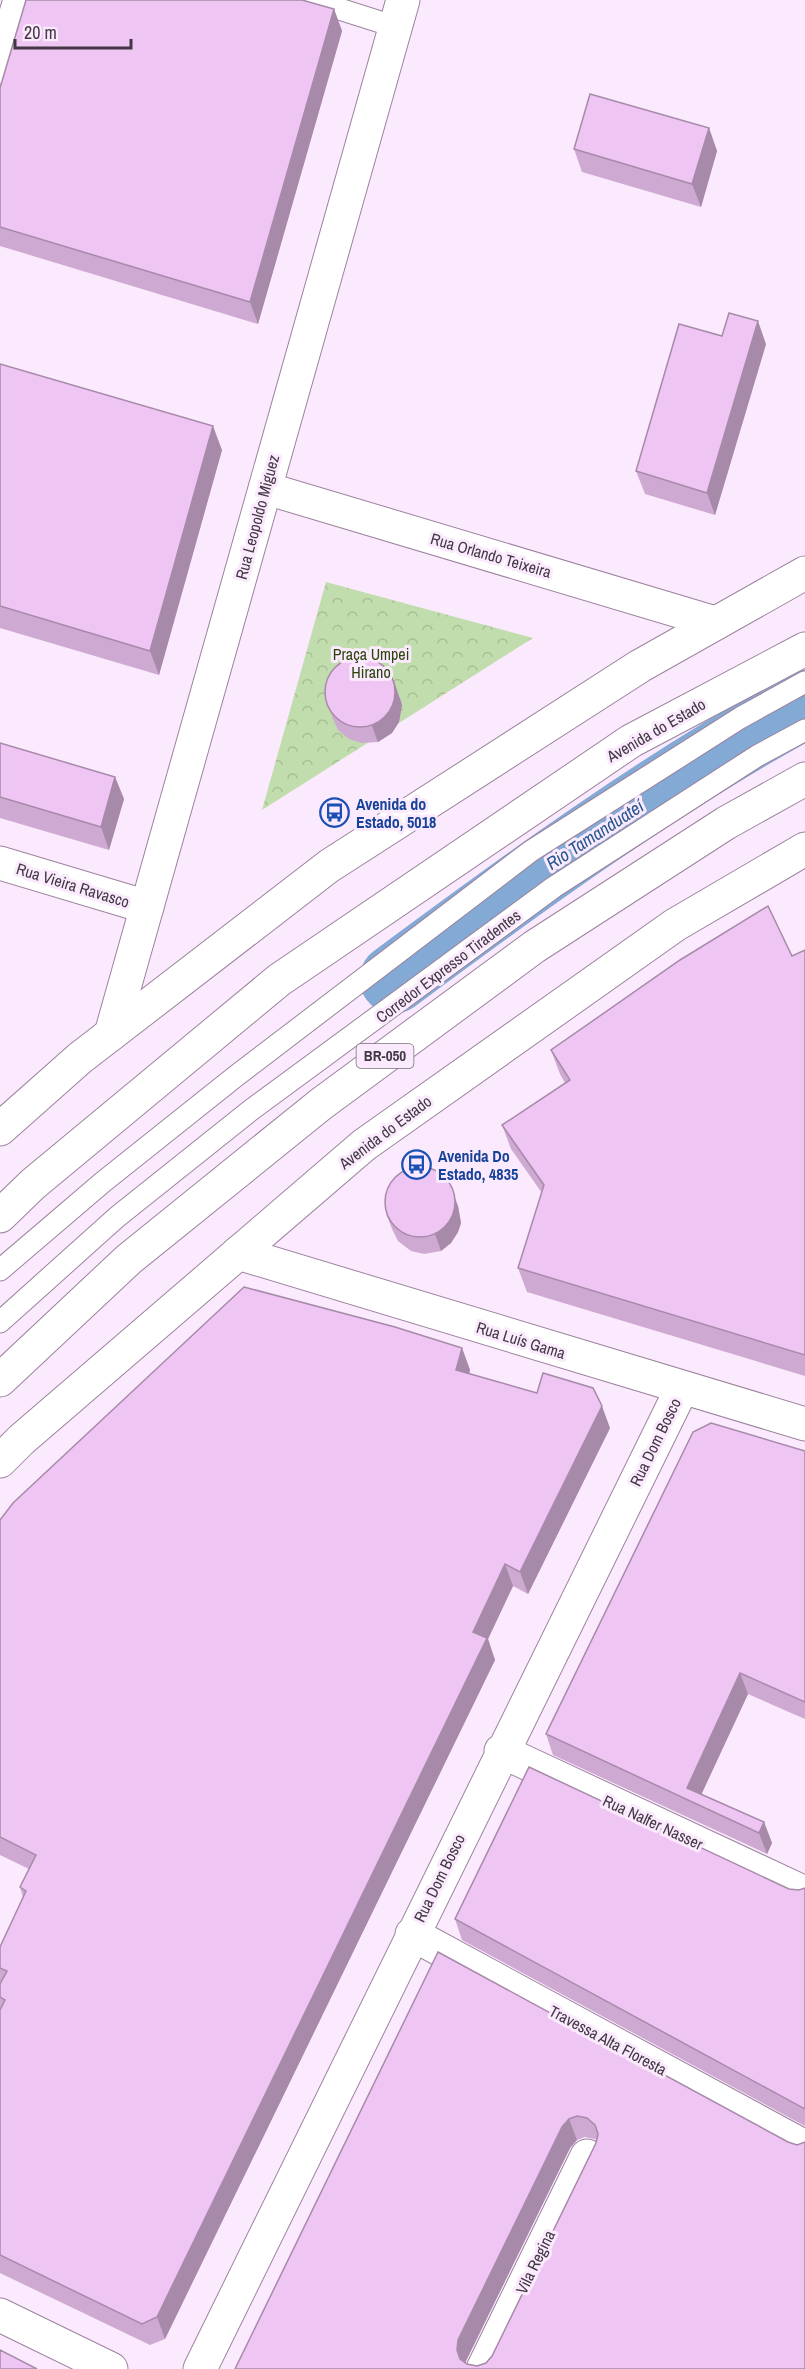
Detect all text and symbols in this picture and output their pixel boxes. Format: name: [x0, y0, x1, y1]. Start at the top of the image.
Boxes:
scale bar: [15, 12, 130, 50]
text: 20 m: [24, 20, 57, 45]
street label: Rua Leopoldo Miguez: [230, 452, 284, 582]
street label: Rua Orlando Teixeira: [428, 527, 555, 583]
park label: Praça Umpei Hirano: [333, 643, 409, 683]
street label: Avenida do Estado: [602, 693, 709, 768]
place label: Avenida do Estado, 5018: [356, 793, 436, 833]
water label: Rio Tamanduateí: [541, 793, 650, 875]
bus stop icon: Avenida do Estado, 5018: [319, 797, 351, 829]
street label: Rua Vieira Ravasco: [14, 857, 132, 913]
street label: Corredor Expresso Tiradentes: [371, 904, 525, 1028]
road number: BR-050: [356, 1044, 414, 1068]
street label: Avenida do Estado: [333, 1090, 436, 1175]
place label: Avenida Do Estado, 4835: [438, 1145, 518, 1185]
bus stop icon: Avenida Do Estado, 4835: [401, 1149, 433, 1181]
street label: Rua Luís Gama: [474, 1316, 569, 1364]
street label: Rua Dom Bosco: [624, 1394, 686, 1490]
street label: Rua Nalfer Nasser: [599, 1789, 707, 1855]
street label: Rua Dom Bosco: [408, 1830, 470, 1926]
street label: Travessa Alta Floresta: [545, 2000, 671, 2081]
street label: Vila Regina: [510, 2226, 560, 2298]

